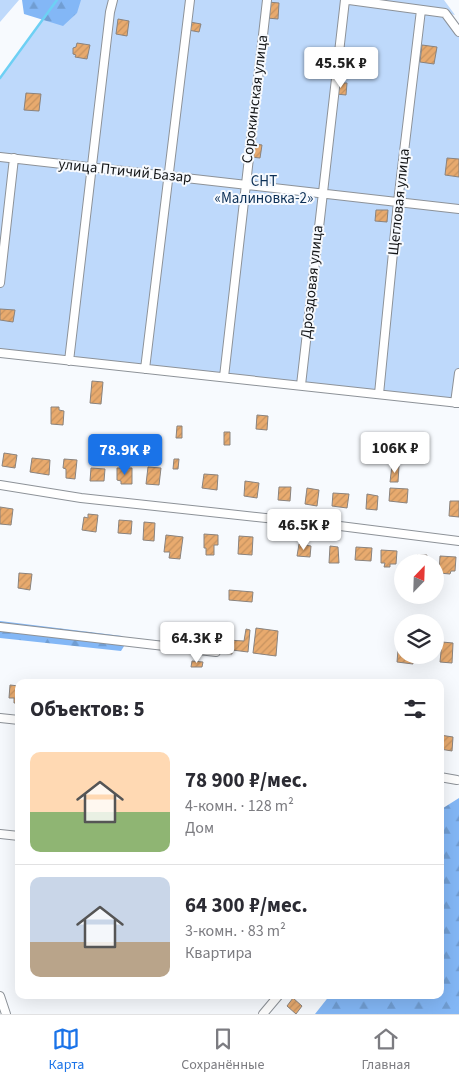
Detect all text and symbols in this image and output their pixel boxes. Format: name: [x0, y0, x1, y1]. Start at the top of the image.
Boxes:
street label: Сорокинская улица: [237, 34, 273, 164]
pin: 45.5K ₽: [295, 46, 387, 89]
text: 45.5K ₽: [315, 52, 367, 74]
street label: Щегловая улица: [383, 148, 415, 256]
street label: улица Птичий Базар: [57, 154, 193, 188]
park label: СНТ «Малиновка-2»: [215, 171, 313, 209]
street label: Дроздовая улица: [296, 224, 328, 340]
pin: 106K ₽: [354, 432, 436, 474]
pin: 78.9K ₽: [79, 434, 171, 476]
text: 106K ₽: [372, 437, 418, 459]
text: 78.9K ₽: [99, 439, 151, 461]
pin: 46.5K ₽: [258, 508, 350, 551]
text: 46.5K ₽: [278, 514, 330, 536]
north arrow: [394, 554, 444, 604]
map controls: [394, 554, 444, 664]
button: layers: [394, 614, 444, 664]
pin: 64.3K ₽: [151, 622, 243, 664]
text: 64.3K ₽: [171, 627, 223, 649]
text: Объектов: 5: [30, 694, 145, 724]
icon: filters: [401, 695, 429, 723]
text: 78 900 ₽/мес.: [185, 765, 308, 795]
icon: home: [70, 772, 130, 832]
text: 4-комн. · 128 m²: [185, 795, 294, 817]
text: Дом: [185, 817, 214, 839]
text: 64 300 ₽/мес.: [185, 890, 308, 920]
icon: home: [70, 897, 130, 957]
text: 3-комн. · 83 m²: [185, 920, 286, 942]
text: Квартира: [185, 942, 252, 964]
tab: Карта: [48, 1025, 84, 1075]
tab: Сохранённые: [181, 1025, 264, 1075]
tab: Главная: [361, 1025, 411, 1075]

